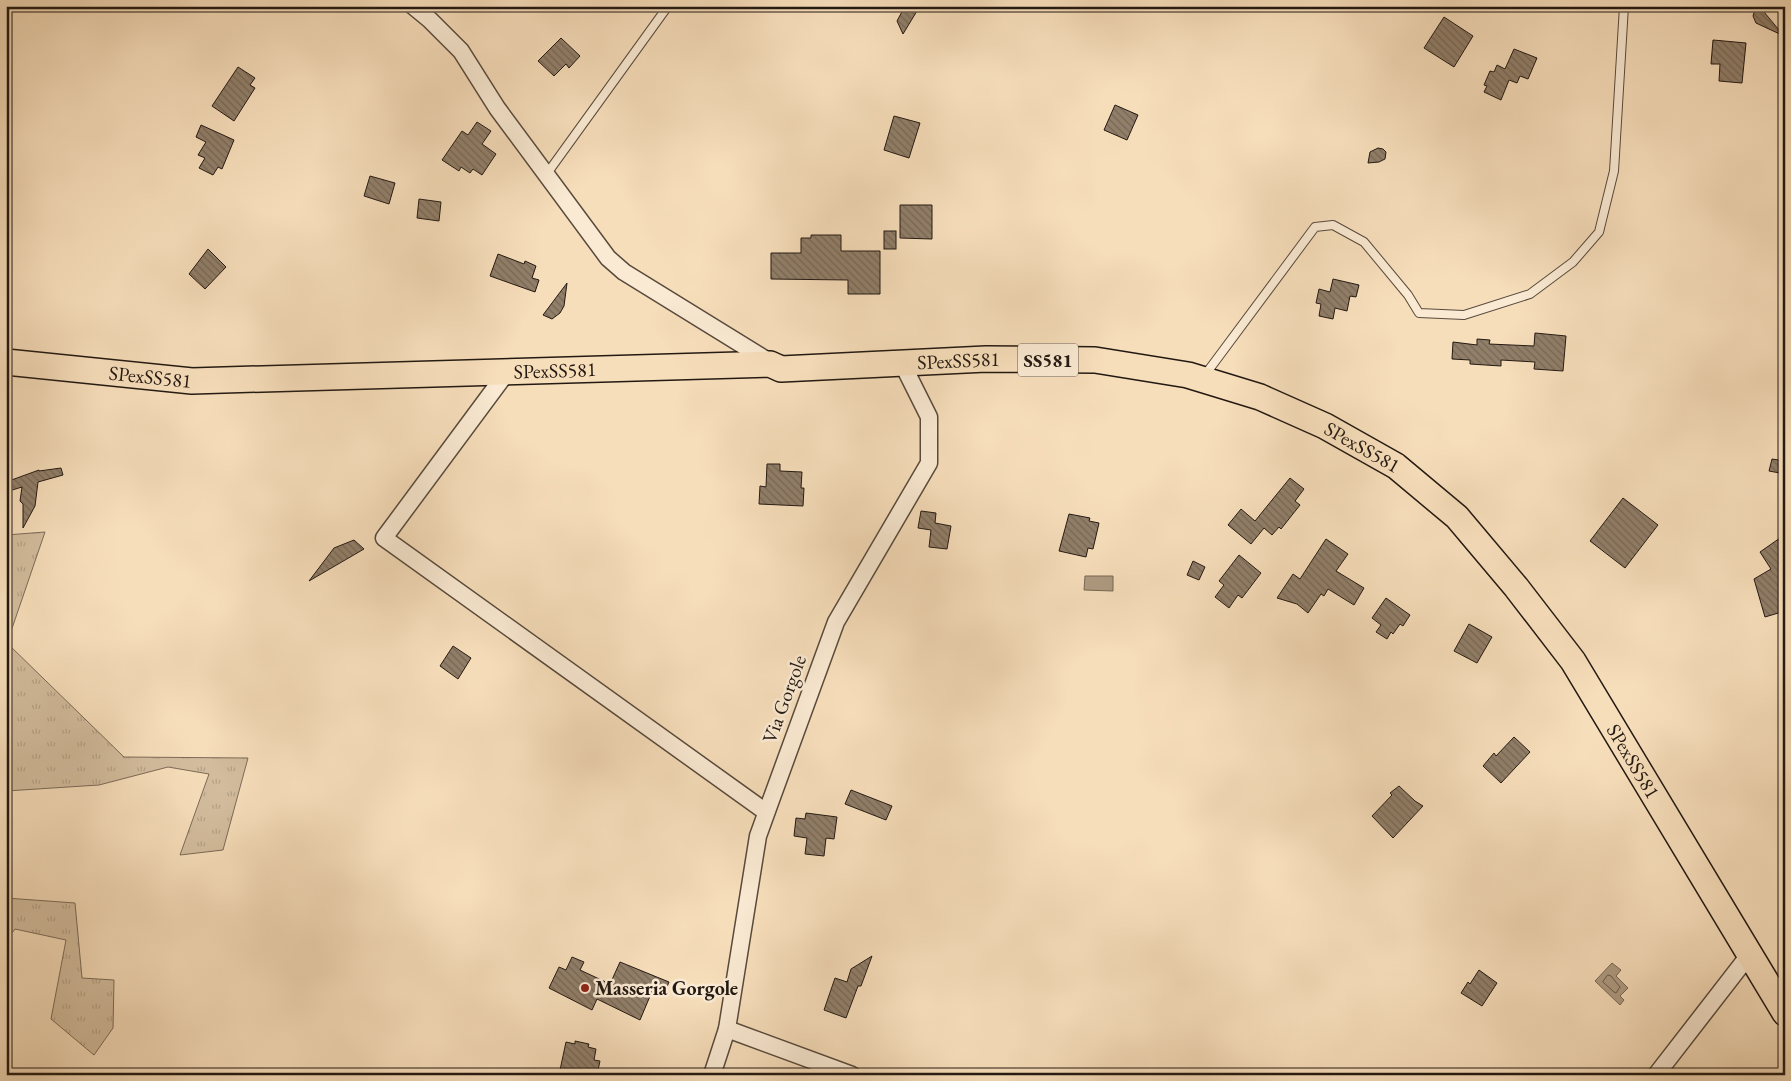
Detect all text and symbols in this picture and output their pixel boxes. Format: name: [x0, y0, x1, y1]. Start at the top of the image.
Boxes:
road number: SS581: [1018, 344, 1078, 376]
street label: SPexSS581: [916, 346, 1000, 375]
street label: SPexSS581: [513, 356, 597, 385]
street label: SPexSS581: [108, 360, 193, 394]
street label: SPexSS581: [1320, 415, 1405, 479]
street label: Via Gorgole: [756, 651, 812, 747]
street label: SPexSS581: [1601, 719, 1666, 803]
place label: Masseria Gorgole: [595, 975, 738, 1001]
marker: Masseria Gorgole: [579, 982, 591, 994]

